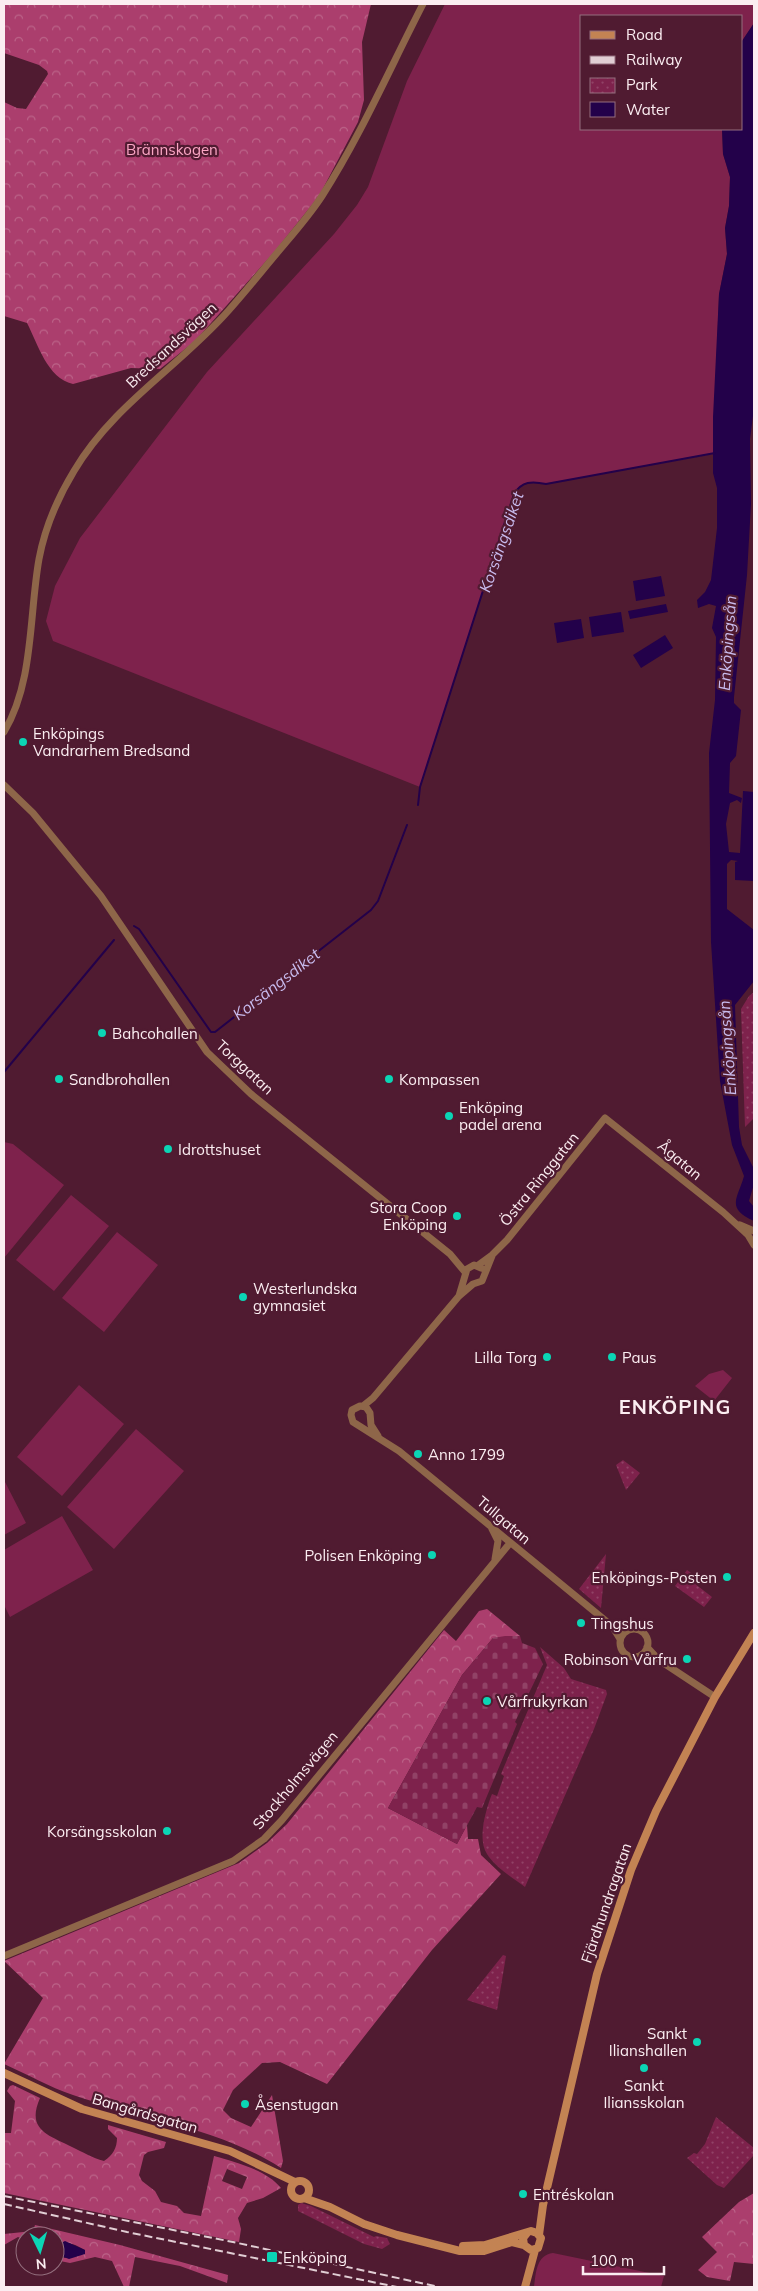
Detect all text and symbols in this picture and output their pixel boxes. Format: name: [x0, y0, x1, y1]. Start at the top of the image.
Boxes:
legend: [580, 15, 743, 130]
text: Road: [626, 25, 663, 44]
text: Railway: [626, 50, 682, 69]
text: Park: [626, 75, 658, 94]
text: Water: [626, 100, 670, 119]
park label: Brännskogen: [126, 140, 218, 159]
street label: Bredsandsvägen: [122, 298, 220, 392]
water label: Korsängsdiket: [474, 489, 528, 595]
water label: Enköpingsån: [714, 595, 740, 691]
place label: Enköpings Vandrarhem Bredsand: [33, 724, 190, 760]
marker: Enköpings Vandrarhem Bredsand: [17, 736, 29, 748]
water label: Korsängsdiket: [228, 944, 324, 1024]
water label: Enköpingsån: [714, 1000, 740, 1096]
place label: Bahcohallen: [112, 1024, 198, 1043]
marker: Bahcohallen: [96, 1027, 108, 1039]
street label: Torggatan: [212, 1036, 278, 1098]
place label: Sandbrohallen: [69, 1070, 170, 1089]
place label: Kompassen: [399, 1070, 480, 1089]
marker: Sandbrohallen: [53, 1073, 65, 1085]
marker: Kompassen: [383, 1073, 395, 1085]
place label: Enköping padel arena: [459, 1098, 542, 1134]
marker: Enköping padel arena: [443, 1110, 455, 1122]
street label: Östra Ringgatan: [495, 1128, 583, 1230]
street label: Ågatan: [654, 1135, 707, 1184]
place label: Idrottshuset: [178, 1140, 261, 1159]
marker: Idrottshuset: [162, 1143, 174, 1155]
place label: Stora Coop Enköping: [370, 1198, 447, 1234]
marker: Stora Coop Enköping: [451, 1210, 463, 1222]
place label: Westerlundska gymnasiet: [253, 1279, 357, 1315]
marker: Westerlundska gymnasiet: [237, 1291, 249, 1303]
place label: Lilla Torg: [474, 1348, 537, 1367]
place label: Paus: [622, 1348, 657, 1367]
marker: Lilla Torg: [541, 1351, 553, 1363]
marker: Paus: [606, 1351, 618, 1363]
district label: ENKÖPING: [619, 1394, 731, 1419]
place label: Anno 1799: [428, 1445, 505, 1464]
marker: Anno 1799: [412, 1448, 424, 1460]
street label: Tullgatan: [473, 1492, 535, 1548]
place label: Polisen Enköping: [304, 1546, 422, 1565]
marker: Polisen Enköping: [426, 1549, 438, 1561]
place label: Enköpings-Posten: [592, 1568, 717, 1587]
marker: Enköpings-Posten: [721, 1571, 733, 1583]
place label: Tingshus: [591, 1614, 654, 1633]
marker: Tingshus: [575, 1617, 587, 1629]
place label: Robinson Vårfru: [564, 1650, 677, 1669]
marker: Robinson Vårfru: [681, 1653, 693, 1665]
place label: Vårfrukyrkan: [497, 1692, 588, 1711]
marker: Vårfrukyrkan: [481, 1695, 493, 1707]
street label: Stockholmsvägen: [248, 1727, 342, 1833]
place label: Korsängsskolan: [47, 1822, 157, 1841]
marker: Korsängsskolan: [161, 1825, 173, 1837]
street label: Fjärdhundragatan: [576, 1840, 636, 1966]
place label: Sankt Ilianshallen: [609, 2024, 687, 2060]
marker: Sankt Ilianshallen: [691, 2036, 703, 2048]
marker: Sankt Iliansskolan: [638, 2062, 650, 2074]
place label: Sankt Iliansskolan: [603, 2076, 685, 2112]
street label: Bangårdsgatan: [90, 2089, 200, 2137]
place label: Åsenstugan: [255, 2094, 338, 2114]
marker: Åsenstugan: [239, 2098, 251, 2110]
place label: Entréskolan: [533, 2185, 614, 2204]
marker: Entréskolan: [517, 2188, 529, 2200]
north arrow: [15, 2226, 65, 2276]
scale bar: [583, 2244, 664, 2276]
place label: Enköping: [283, 2248, 347, 2267]
marker: Enköping: [265, 2250, 279, 2264]
text: 100 m: [590, 2251, 634, 2270]
text: N: [35, 2255, 47, 2273]

